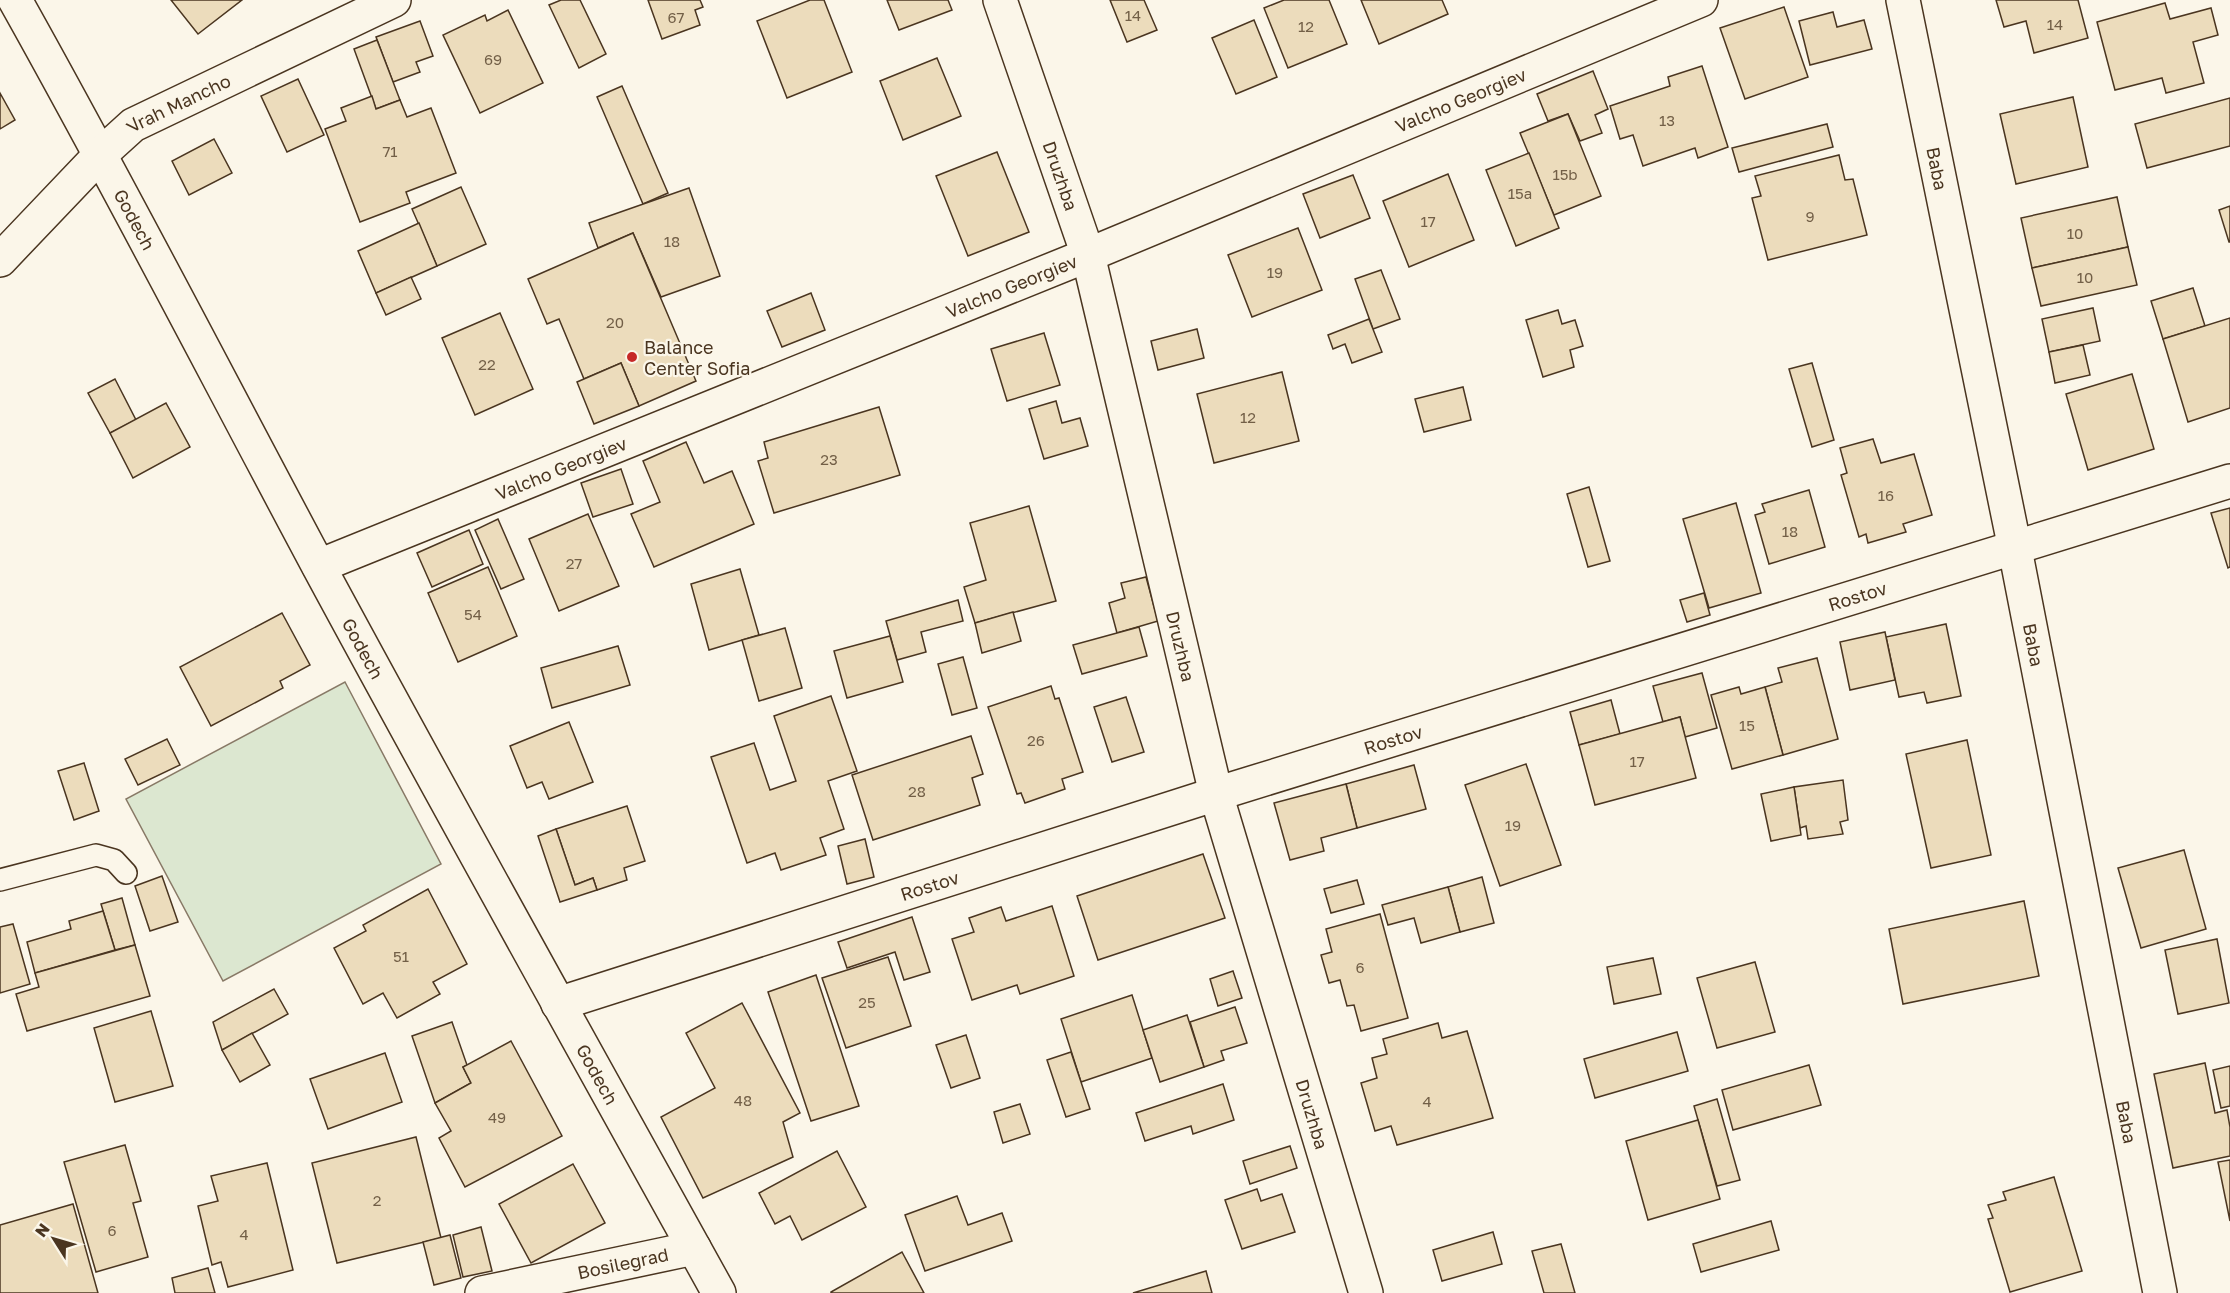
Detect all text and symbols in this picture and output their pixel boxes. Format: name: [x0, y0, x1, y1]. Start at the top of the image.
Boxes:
house number: 14: [1125, 6, 1141, 24]
house number: 67: [667, 8, 685, 26]
house number: 14: [2047, 15, 2063, 33]
house number: 12: [1298, 17, 1314, 35]
house number: 69: [484, 50, 502, 68]
street label: Valcho Georgiev: [1392, 63, 1529, 137]
street label: Vrah Mancho: [121, 69, 234, 137]
house number: 13: [1659, 111, 1675, 129]
street label: Druzhba: [1039, 138, 1083, 213]
house number: 71: [382, 142, 398, 160]
street label: Baba: [1922, 145, 1953, 192]
house number: 15b: [1552, 165, 1578, 183]
house number: 15a: [1508, 184, 1532, 202]
street label: Godech: [110, 185, 160, 254]
house number: 9: [1805, 207, 1815, 225]
house number: 17: [1420, 212, 1436, 230]
house number: 10: [2067, 224, 2083, 242]
house number: 18: [664, 232, 680, 250]
street label: Valcho Georgiev: [943, 250, 1080, 322]
house number: 19: [1267, 263, 1283, 281]
house number: 10: [2077, 268, 2093, 286]
house number: 20: [606, 313, 624, 331]
place label: Balance Center Sofia: [644, 336, 750, 379]
marker: Balance Center Sofia: [625, 350, 639, 364]
house number: 22: [478, 355, 496, 373]
house number: 12: [1240, 408, 1256, 426]
street label: Valcho Georgiev: [492, 432, 630, 505]
house number: 23: [820, 450, 838, 468]
house number: 16: [1878, 486, 1894, 504]
house number: 18: [1782, 522, 1798, 540]
house number: 27: [566, 554, 582, 572]
street label: Rostov: [1825, 577, 1889, 615]
house number: 54: [464, 605, 482, 623]
street label: Druzhba: [1162, 609, 1200, 684]
street label: Godech: [338, 614, 389, 683]
street label: Baba: [2019, 621, 2049, 668]
house number: 15: [1739, 716, 1755, 734]
street label: Rostov: [1361, 720, 1425, 759]
house number: 26: [1027, 731, 1045, 749]
house number: 17: [1629, 752, 1645, 770]
house number: 28: [908, 782, 926, 800]
house number: 19: [1505, 816, 1521, 834]
street label: Rostov: [898, 866, 962, 905]
house number: 51: [393, 947, 409, 965]
house number: 6: [1355, 958, 1365, 976]
house number: 25: [858, 993, 876, 1011]
street label: Godech: [572, 1040, 623, 1108]
street label: Druzhba: [1291, 1076, 1333, 1152]
house number: 48: [734, 1091, 752, 1109]
house number: 4: [1422, 1092, 1432, 1110]
street label: Baba: [2112, 1098, 2142, 1145]
house number: 49: [488, 1108, 506, 1126]
house number: 2: [373, 1191, 381, 1209]
north arrow: [24, 1209, 84, 1269]
text: N: [30, 1219, 54, 1241]
house number: 6: [107, 1221, 117, 1239]
house number: 4: [239, 1225, 249, 1243]
street label: Bosilegrad: [575, 1243, 670, 1283]

